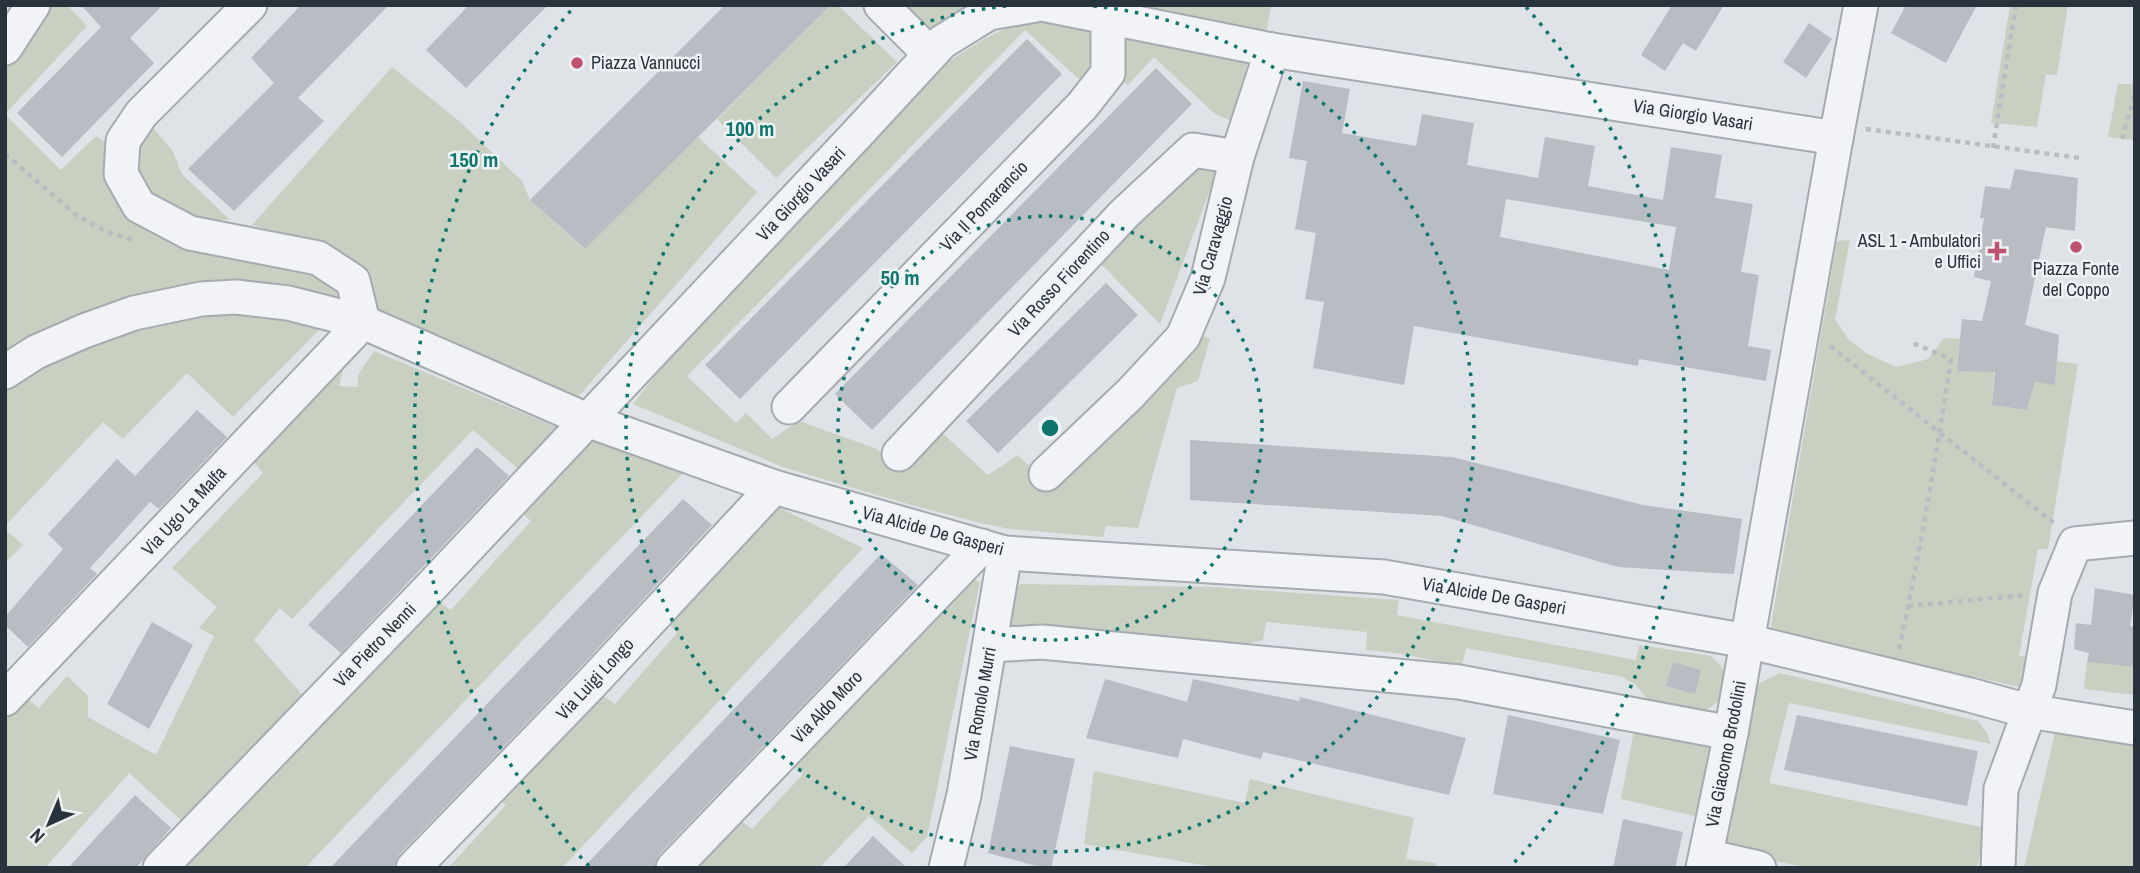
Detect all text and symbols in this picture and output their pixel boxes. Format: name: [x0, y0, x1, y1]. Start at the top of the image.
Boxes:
place label: Piazza Vannucci: [591, 50, 701, 75]
marker: Piazza Vannucci: [569, 55, 585, 71]
street label: Via Giorgio Vasari: [1631, 93, 1755, 136]
text: 100 m: [726, 114, 774, 143]
street label: Via Giorgio Vasari: [750, 141, 851, 246]
text: 150 m: [450, 145, 498, 174]
street label: Via Il Pomarancio: [934, 155, 1033, 256]
street label: Via Caravaggio: [1186, 193, 1239, 298]
street label: Via Rosso Fiorentino: [1002, 223, 1115, 342]
place label: ASL 1 - Ambulatori e Uffici: [1857, 228, 1981, 274]
marker: Piazza Fonte del Coppo: [2068, 239, 2084, 255]
marker: ASL 1 - Ambulatori e Uffici: [1987, 241, 2007, 261]
place label: Piazza Fonte del Coppo: [2033, 256, 2119, 302]
text: 50 m: [880, 263, 920, 292]
centre of rings: [1038, 416, 1062, 440]
street label: Via Ugo La Malfa: [136, 461, 232, 561]
street label: Via Alcide De Gasperi: [859, 500, 1007, 561]
street label: Via Alcide De Gasperi: [1420, 571, 1568, 620]
street label: Via Pietro Nenni: [328, 597, 421, 693]
street label: Via Luigi Longo: [550, 632, 639, 725]
street label: Via Romolo Murri: [957, 645, 1002, 763]
street label: Via Aldo Moro: [786, 665, 868, 749]
street label: Via Giacomo Brodolini: [1699, 678, 1752, 829]
north arrow: [14, 789, 84, 859]
text: N: [24, 823, 50, 849]

